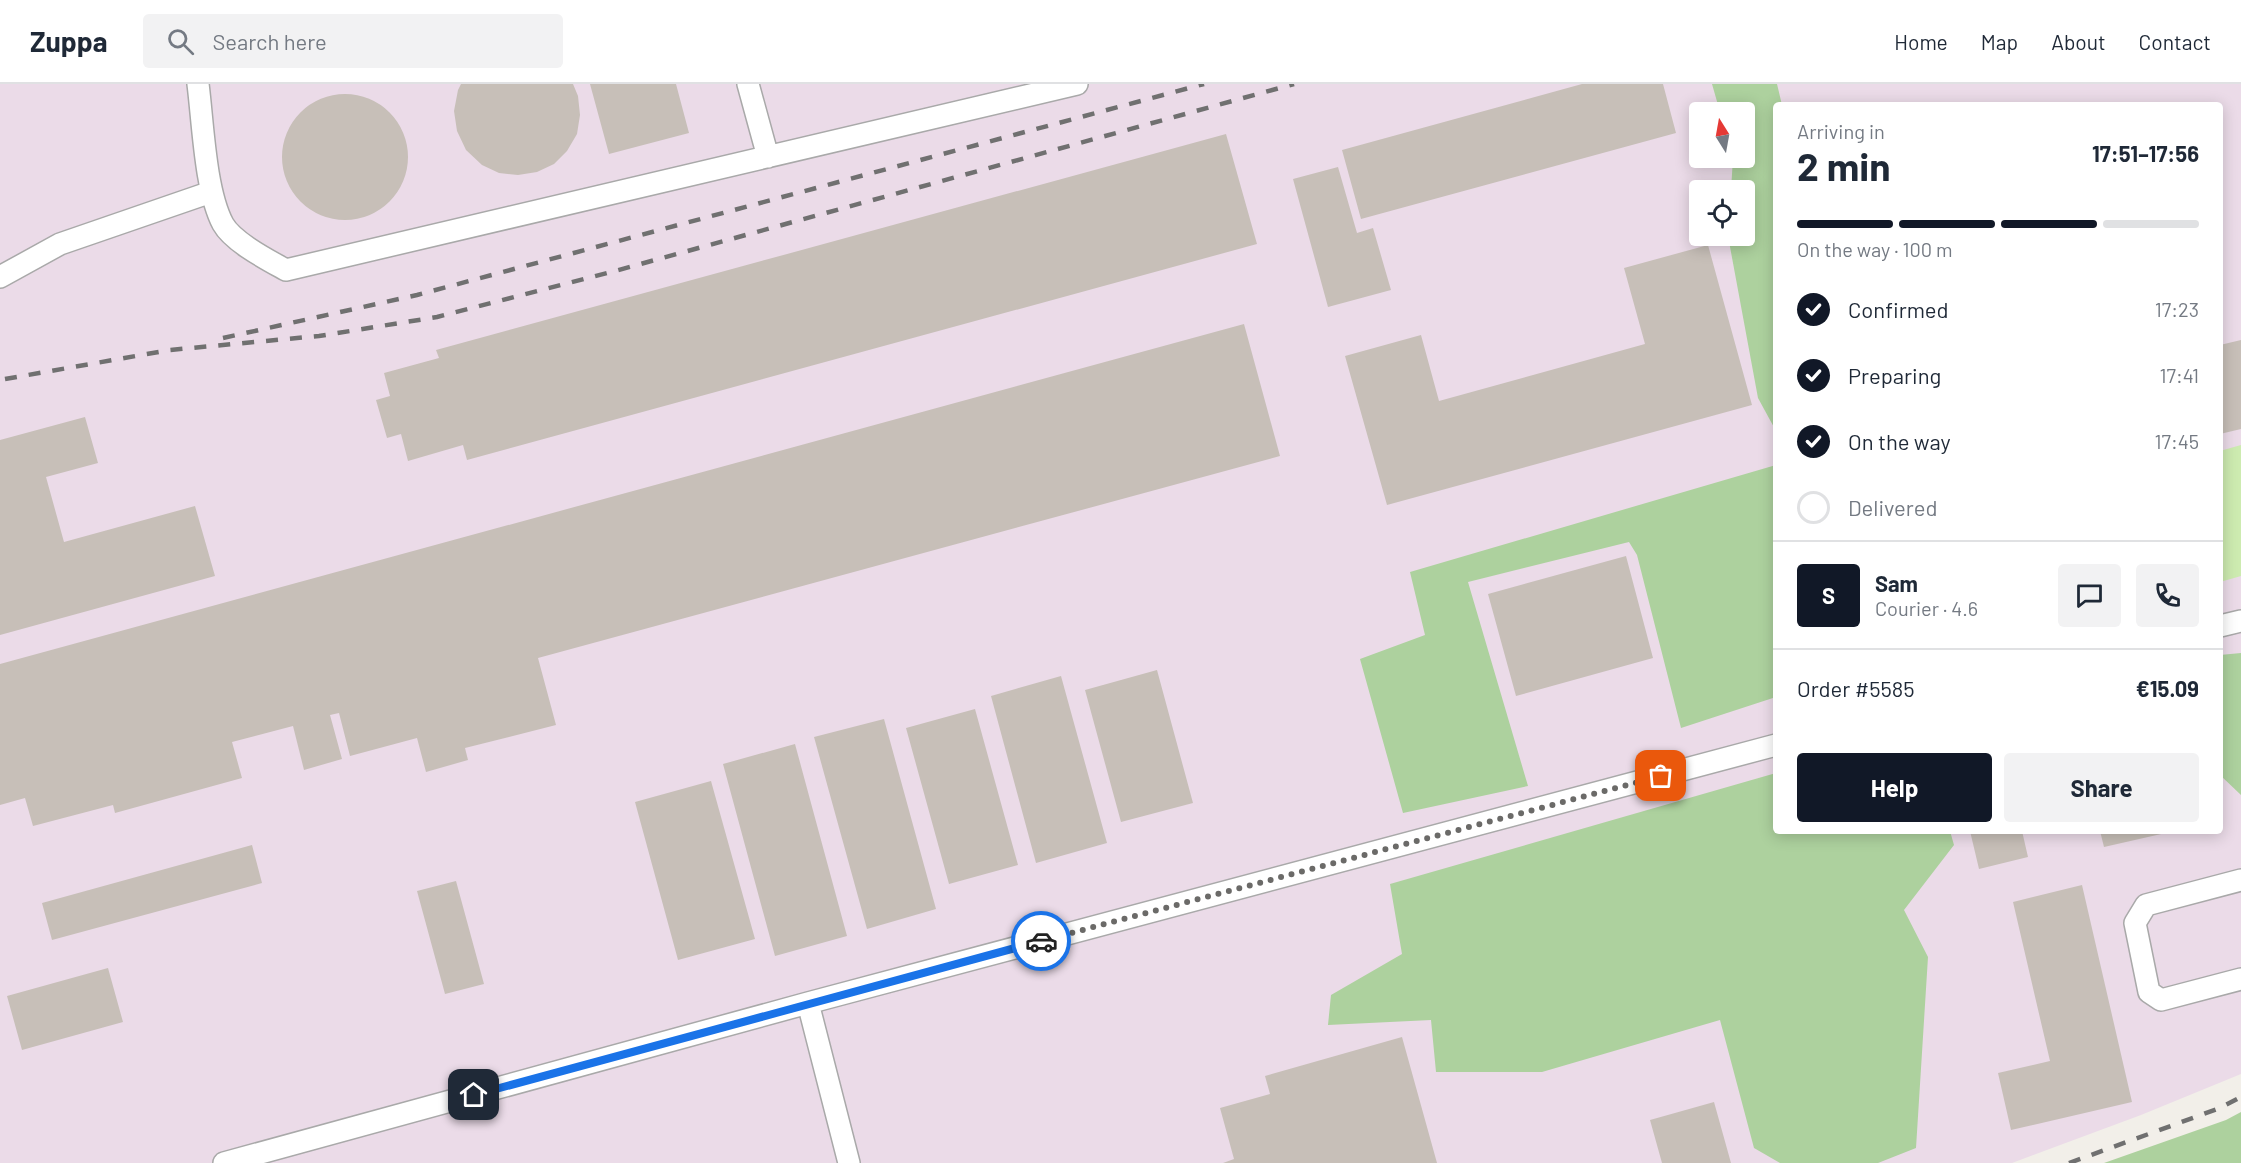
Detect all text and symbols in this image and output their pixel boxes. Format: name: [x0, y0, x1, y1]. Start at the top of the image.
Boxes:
search box: [143, 14, 563, 68]
text: Zuppa: [30, 24, 107, 58]
icon: search: [164, 25, 197, 58]
text: Search here: [212, 28, 327, 54]
text: Home: [1894, 29, 1948, 54]
text: Map: [1981, 29, 2018, 54]
text: About: [2051, 29, 2106, 54]
text: Contact: [2139, 29, 2211, 54]
north arrow: [1689, 102, 1755, 168]
map controls: [1689, 102, 1755, 246]
text: Arriving in: [1797, 119, 1885, 143]
text: 17:51–17:56: [2092, 140, 2199, 166]
text: 2 min: [1797, 142, 1890, 189]
button: locate: [1689, 180, 1755, 246]
text: On the way · 100 m: [1797, 237, 1953, 261]
icon: check: [1797, 293, 1830, 326]
text: Confirmed: [1848, 296, 1948, 322]
text: 17:23: [2155, 297, 2199, 321]
icon: check: [1797, 359, 1830, 392]
text: Preparing: [1848, 362, 1941, 388]
text: 17:41: [2160, 363, 2199, 387]
icon: check: [1797, 425, 1830, 458]
text: On the way: [1848, 428, 1951, 454]
text: 17:45: [2154, 429, 2199, 453]
text: Delivered: [1848, 494, 1937, 520]
button: chat: [2058, 564, 2121, 627]
button: phone: [2136, 564, 2199, 627]
text: Sam: [1875, 570, 1918, 596]
text: S: [1822, 582, 1835, 608]
text: Courier · 4.6: [1875, 596, 1978, 620]
text: Order #5585: [1797, 675, 1915, 701]
text: €15.09: [2136, 675, 2199, 701]
pin: [1635, 750, 1686, 801]
button: Help: [1797, 753, 1992, 822]
button: Share: [2004, 753, 2199, 822]
icon: bag: [1644, 759, 1677, 792]
courier: [1011, 911, 1071, 971]
icon: car: [1025, 925, 1058, 958]
pin: [448, 1069, 499, 1120]
icon: home: [457, 1078, 490, 1111]

